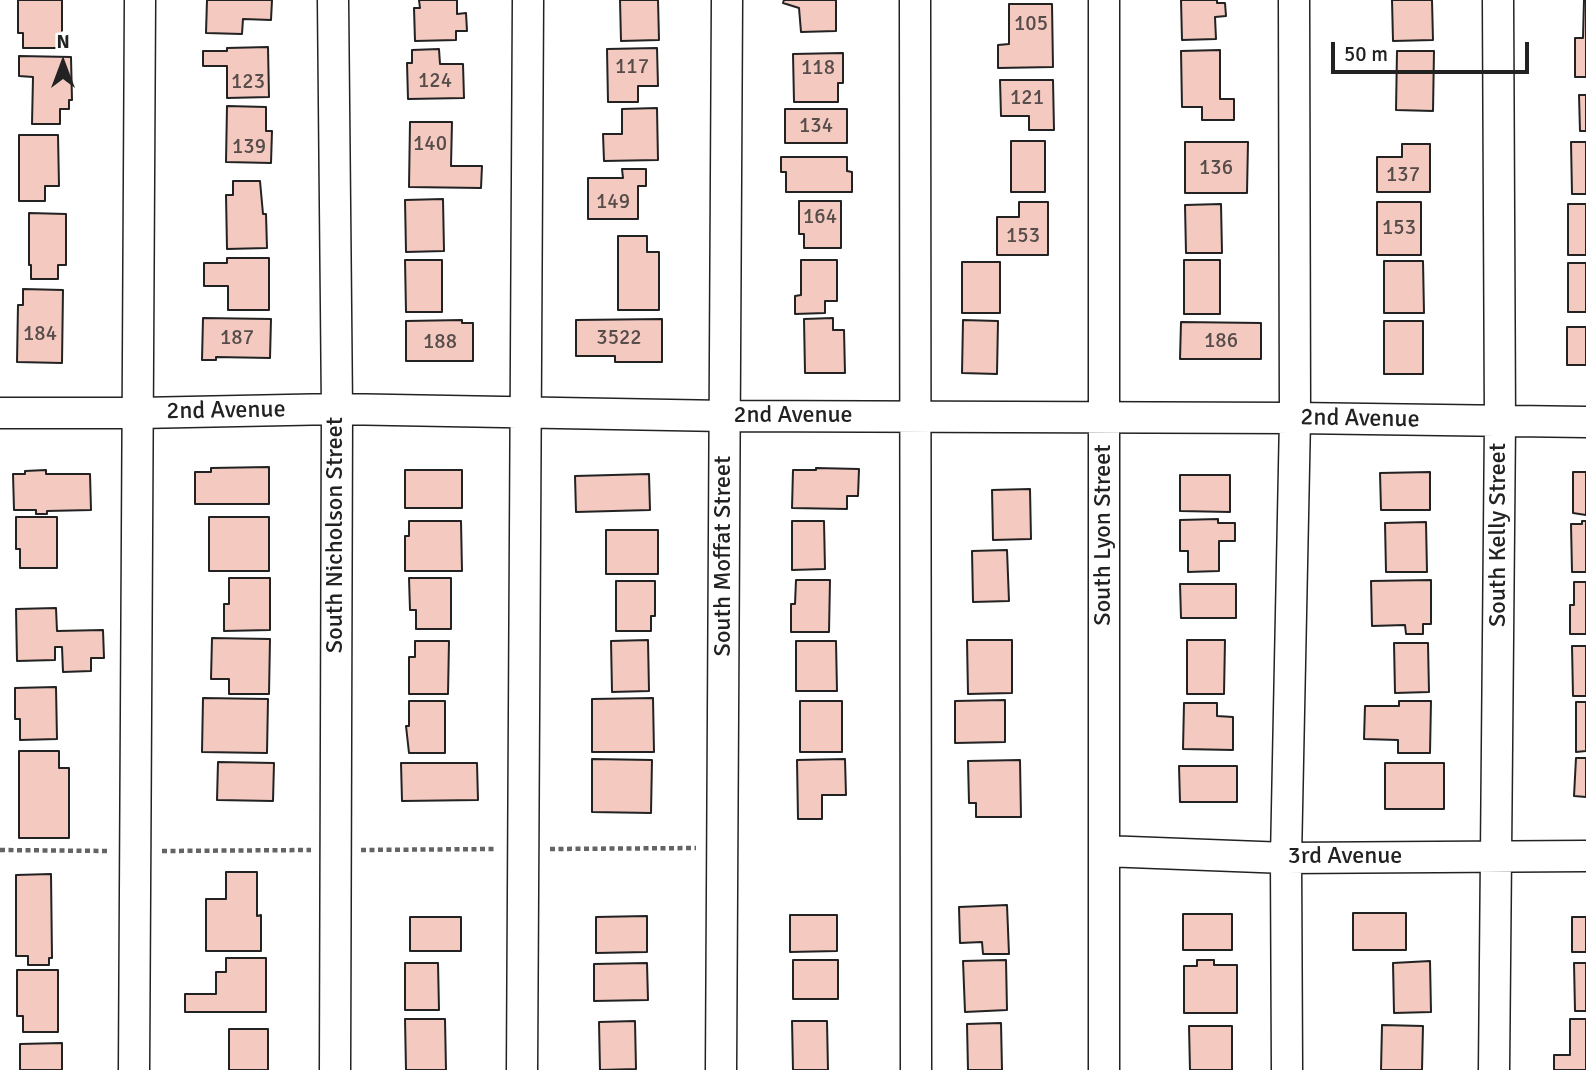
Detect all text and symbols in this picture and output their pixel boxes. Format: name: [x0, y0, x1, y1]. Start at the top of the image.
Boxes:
house number: 105: [1014, 11, 1048, 37]
north arrow: [28, 28, 98, 98]
scale bar: [1334, 28, 1532, 72]
text: N: [56, 30, 70, 54]
text: 50 m: [1344, 41, 1388, 67]
house number: 117: [615, 54, 649, 80]
house number: 118: [801, 55, 835, 81]
house number: 124: [418, 68, 452, 94]
house number: 123: [231, 69, 265, 95]
house number: 121: [1010, 85, 1044, 111]
house number: 134: [799, 113, 833, 139]
house number: 140: [413, 131, 447, 157]
house number: 139: [232, 134, 266, 160]
house number: 136: [1199, 155, 1233, 181]
house number: 137: [1386, 162, 1420, 188]
house number: 149: [596, 189, 630, 215]
house number: 164: [803, 204, 837, 230]
house number: 153: [1382, 215, 1416, 241]
house number: 153: [1006, 223, 1040, 249]
house number: 184: [23, 321, 57, 347]
house number: 187: [220, 325, 254, 351]
house number: 3522: [596, 325, 642, 351]
house number: 186: [1204, 328, 1238, 354]
house number: 188: [423, 329, 457, 355]
street label: 2nd Avenue: [166, 396, 286, 426]
street label: 2nd Avenue: [733, 402, 853, 430]
street label: 2nd Avenue: [1300, 404, 1420, 434]
street label: South Nicholson Street: [322, 417, 350, 653]
street label: South Kelly Street: [1485, 443, 1513, 627]
street label: South Lyon Street: [1090, 444, 1118, 626]
street label: South Moffat Street: [710, 456, 738, 656]
street label: 3rd Avenue: [1288, 843, 1402, 871]

